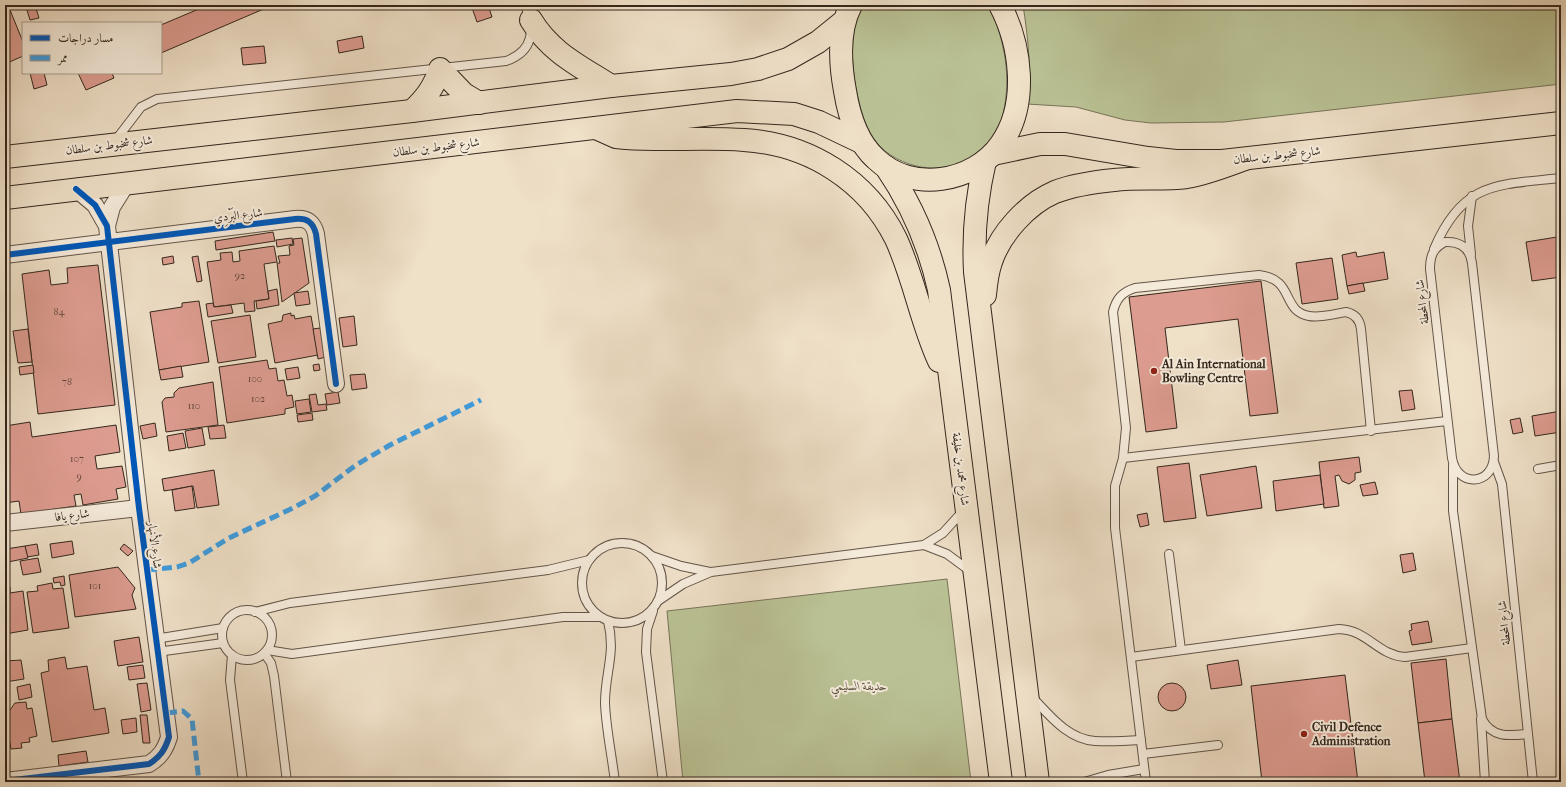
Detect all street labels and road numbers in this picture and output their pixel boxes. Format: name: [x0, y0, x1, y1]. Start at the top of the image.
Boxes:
street label: شارع شخبوط بن سلطان: [65, 133, 154, 161]
street label: شارع شخبوط بن سلطان: [392, 135, 481, 163]
street label: شارع شخبوط بن سلطان: [1233, 143, 1322, 171]
street label: شارع البَرْدِي: [212, 203, 264, 229]
street label: شارع المحطة: [1412, 278, 1436, 325]
street label: شارع محمد بن خليفة: [946, 432, 972, 507]
street label: شارع يافا: [54, 506, 91, 528]
street label: شارع الأنهار: [141, 519, 167, 570]
street label: شارع المحطة: [1495, 599, 1517, 646]

